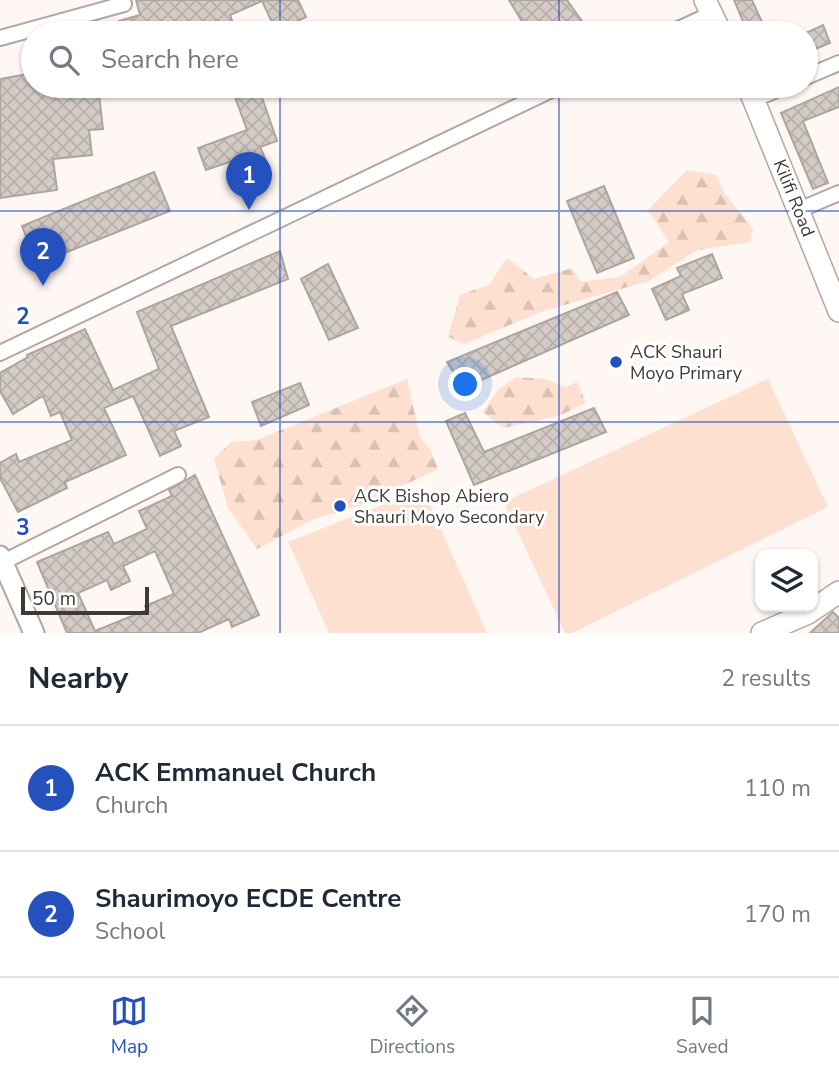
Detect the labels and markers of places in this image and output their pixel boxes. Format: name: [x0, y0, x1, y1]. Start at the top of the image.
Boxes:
pin: 1: [226, 152, 272, 210]
pin: 2: [20, 228, 66, 286]
place label: ACK Shauri Moyo Primary: [630, 340, 743, 385]
marker: ACK Shauri Moyo Primary: [608, 354, 624, 370]
place label: ACK Bishop Abiero Shauri Moyo Secondary: [354, 484, 545, 529]
marker: ACK Bishop Abiero Shauri Moyo Secondary: [332, 498, 348, 514]

